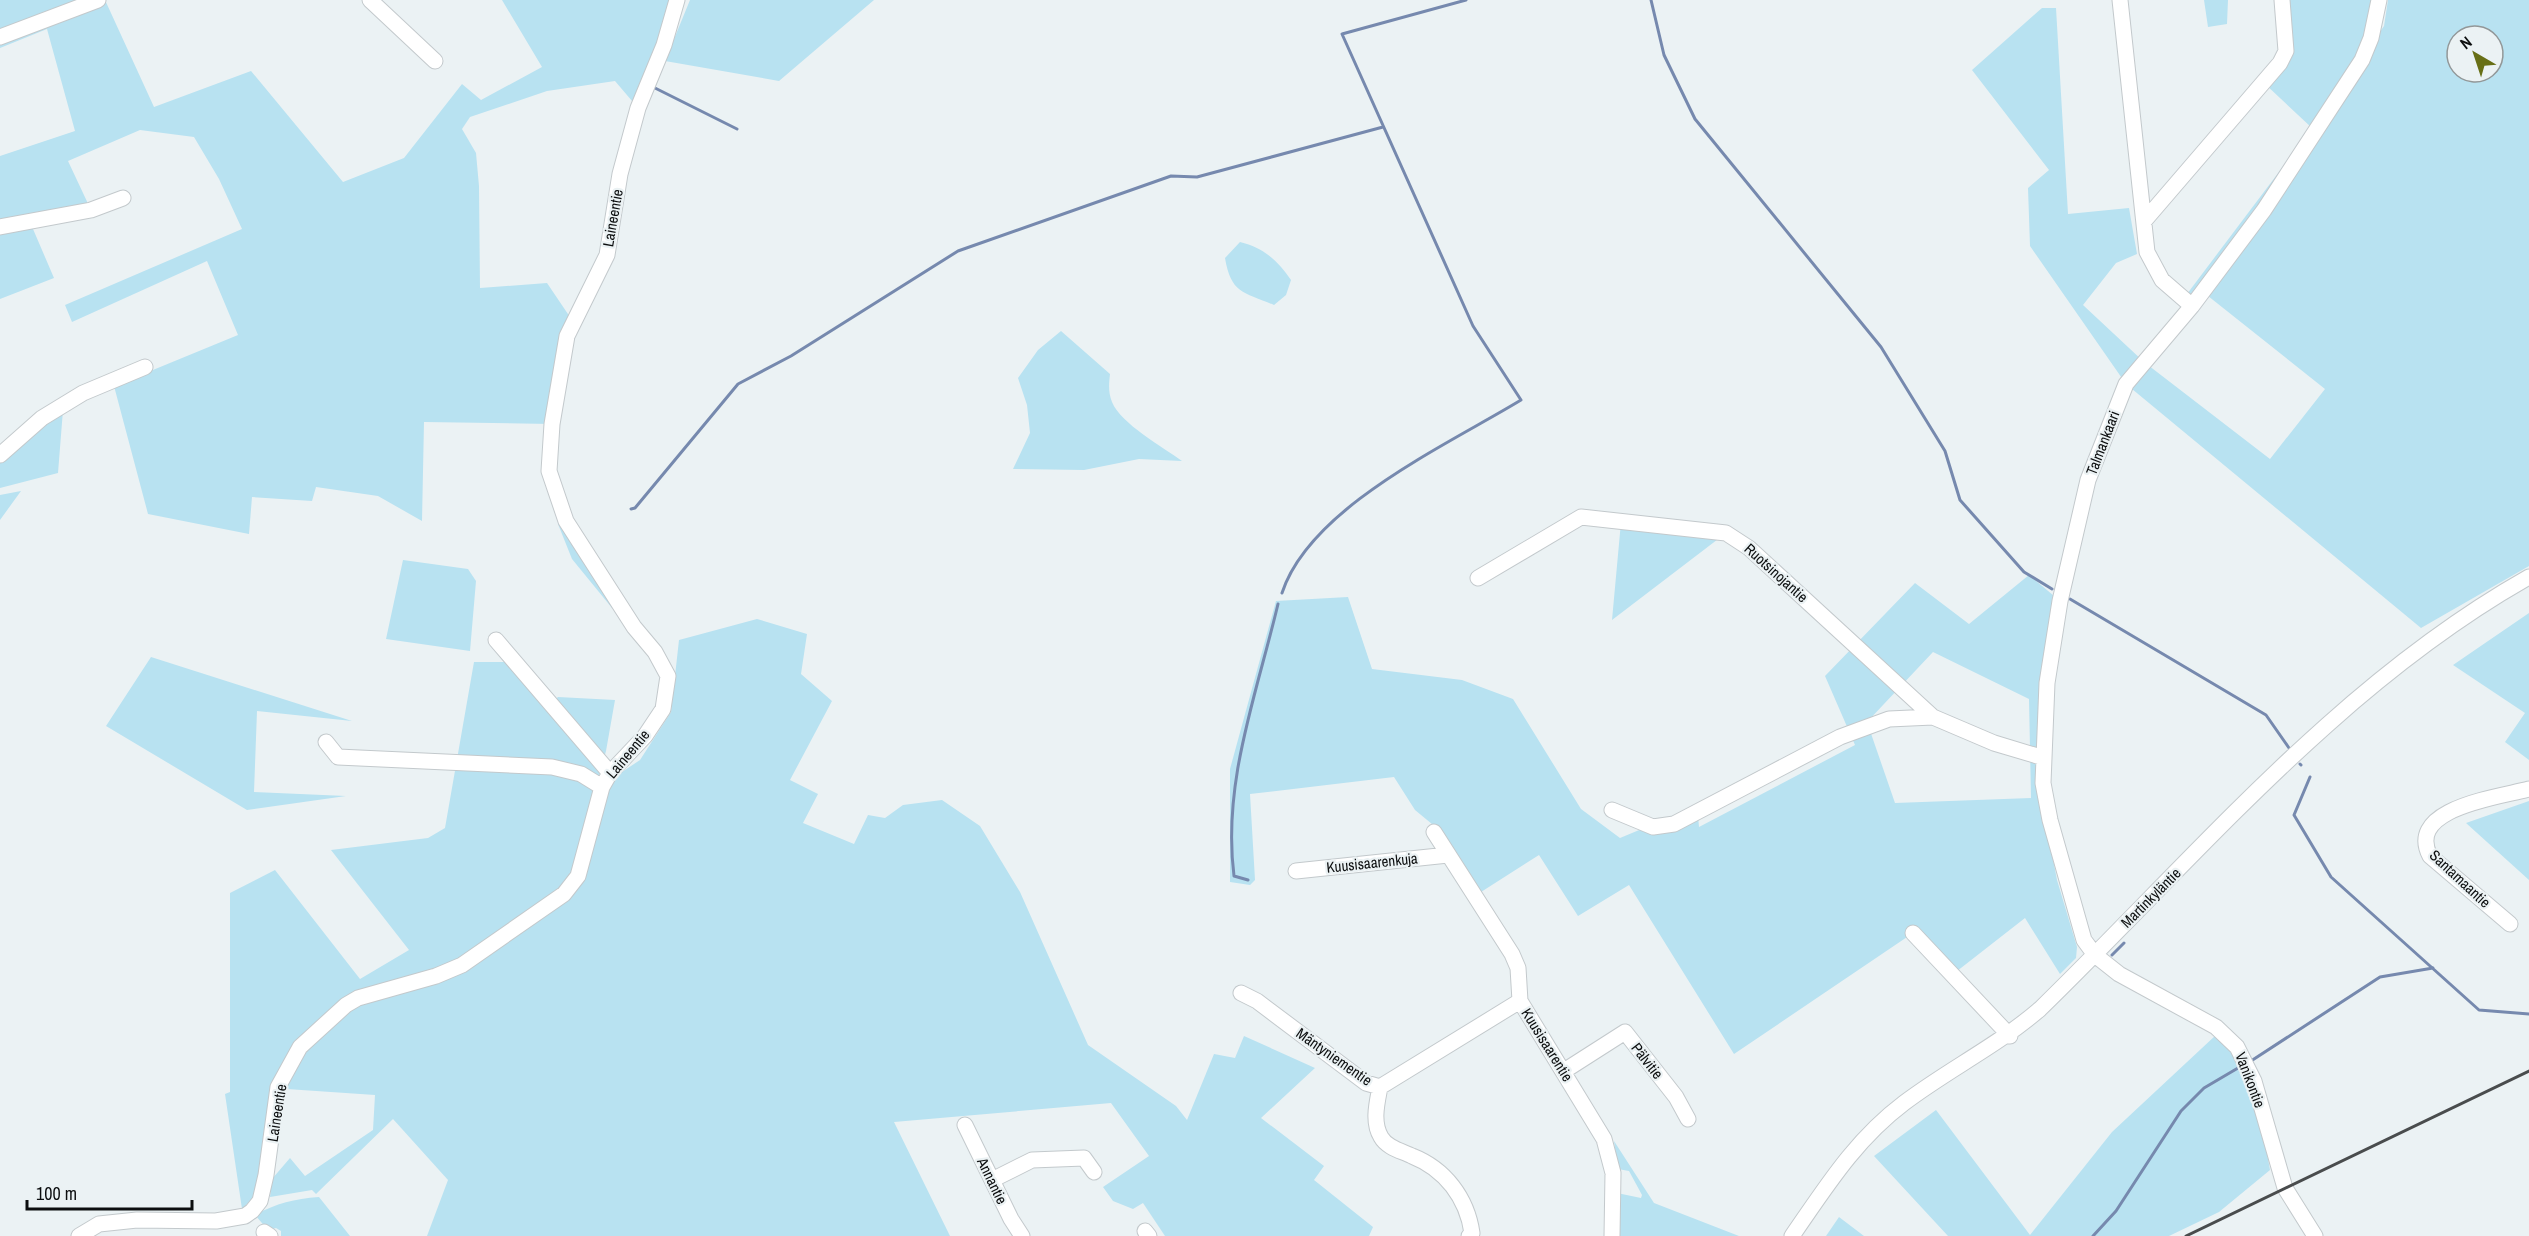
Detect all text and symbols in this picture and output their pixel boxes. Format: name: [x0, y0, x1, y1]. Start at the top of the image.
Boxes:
north arrow: [2445, 24, 2505, 84]
text: N: [2455, 31, 2476, 54]
street label: Laineentie: [597, 187, 628, 248]
street label: Talmankaari: [2081, 408, 2124, 478]
street label: Ruotsinojantie: [1740, 538, 1813, 607]
street label: Laineentie: [601, 725, 654, 783]
street label: Santamaantie: [2425, 845, 2496, 913]
street label: Kuusisaarenkuja: [1325, 847, 1419, 878]
street label: Martinkyläntie: [2116, 863, 2185, 932]
street label: Kuusisaarentie: [1517, 1004, 1578, 1086]
street label: Mäntyniementie: [1292, 1023, 1377, 1091]
street label: Pälvitie: [1626, 1038, 1668, 1083]
street label: Vanikontie: [2230, 1049, 2271, 1111]
street label: Laineentie: [262, 1082, 291, 1143]
street label: Annantie: [972, 1153, 1013, 1208]
scale bar: [27, 1173, 192, 1211]
text: 100 m: [36, 1181, 77, 1206]

